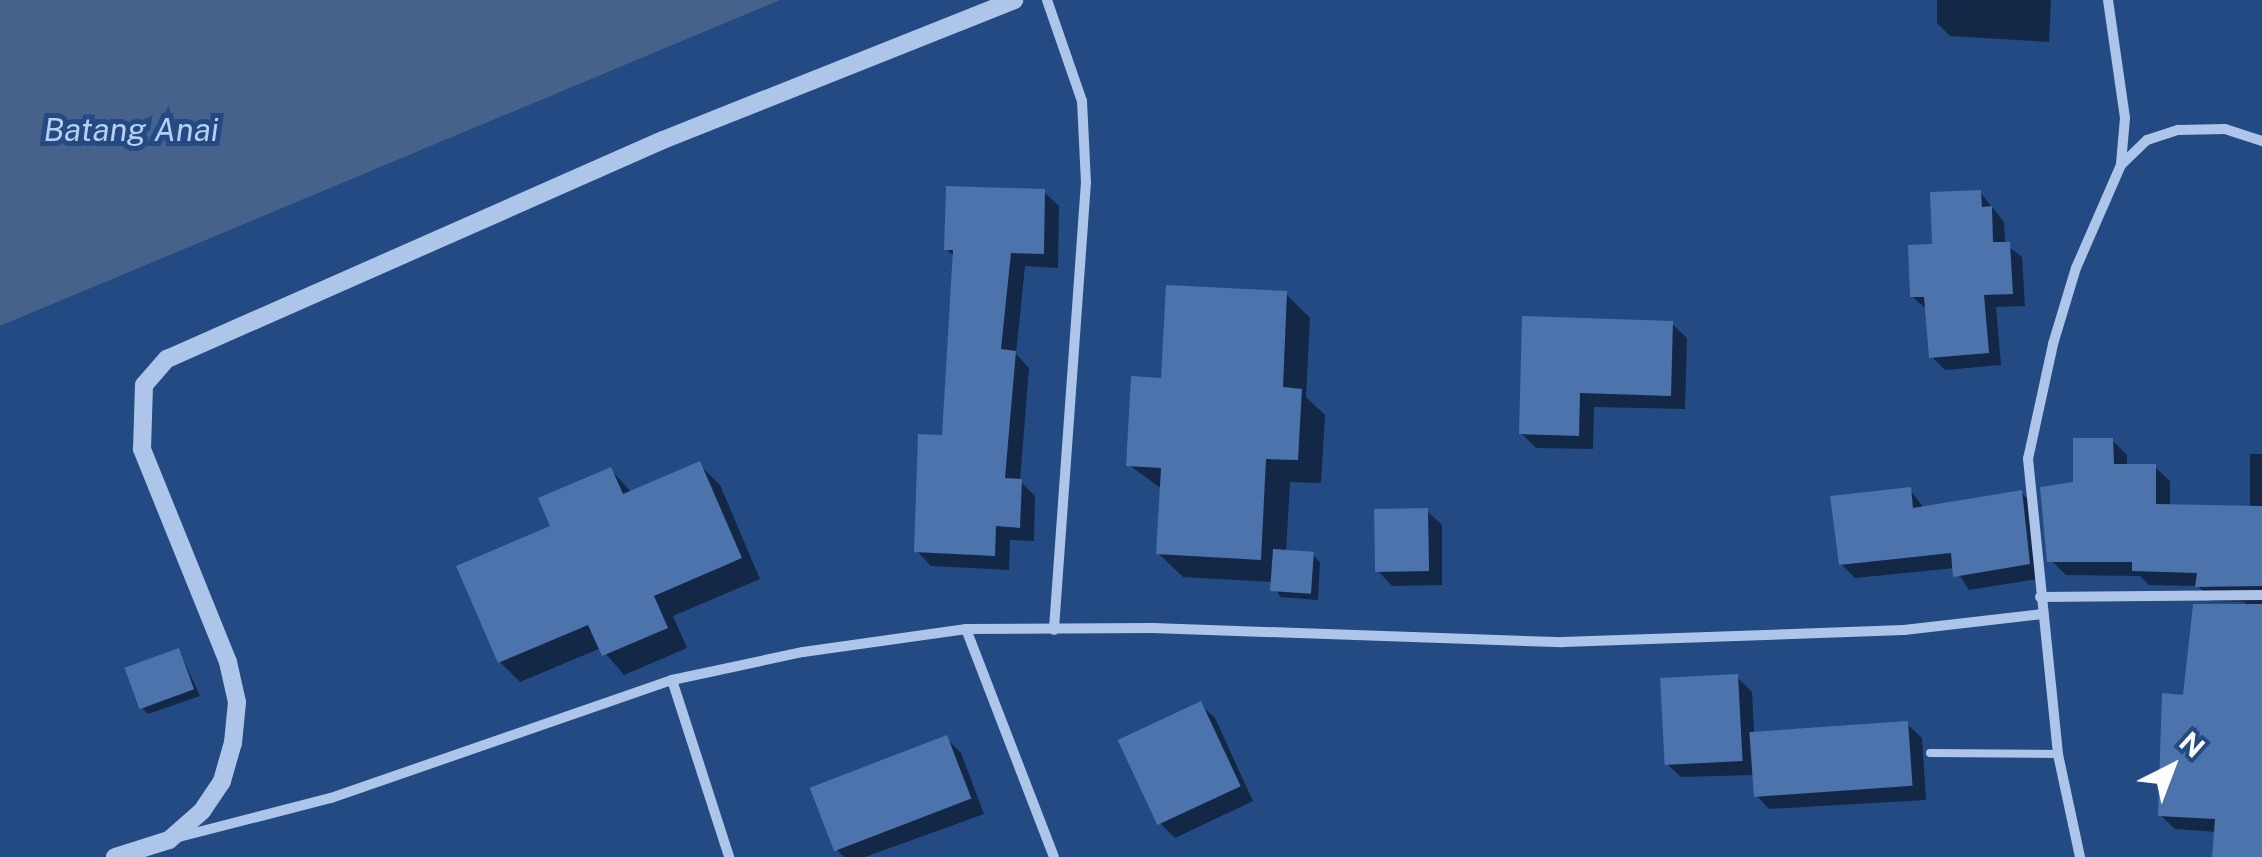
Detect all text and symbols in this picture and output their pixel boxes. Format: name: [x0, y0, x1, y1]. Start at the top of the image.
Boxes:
water label: Batang Anai: [43, 111, 219, 149]
north arrow: [2122, 717, 2222, 817]
text: N: [2173, 725, 2212, 764]

